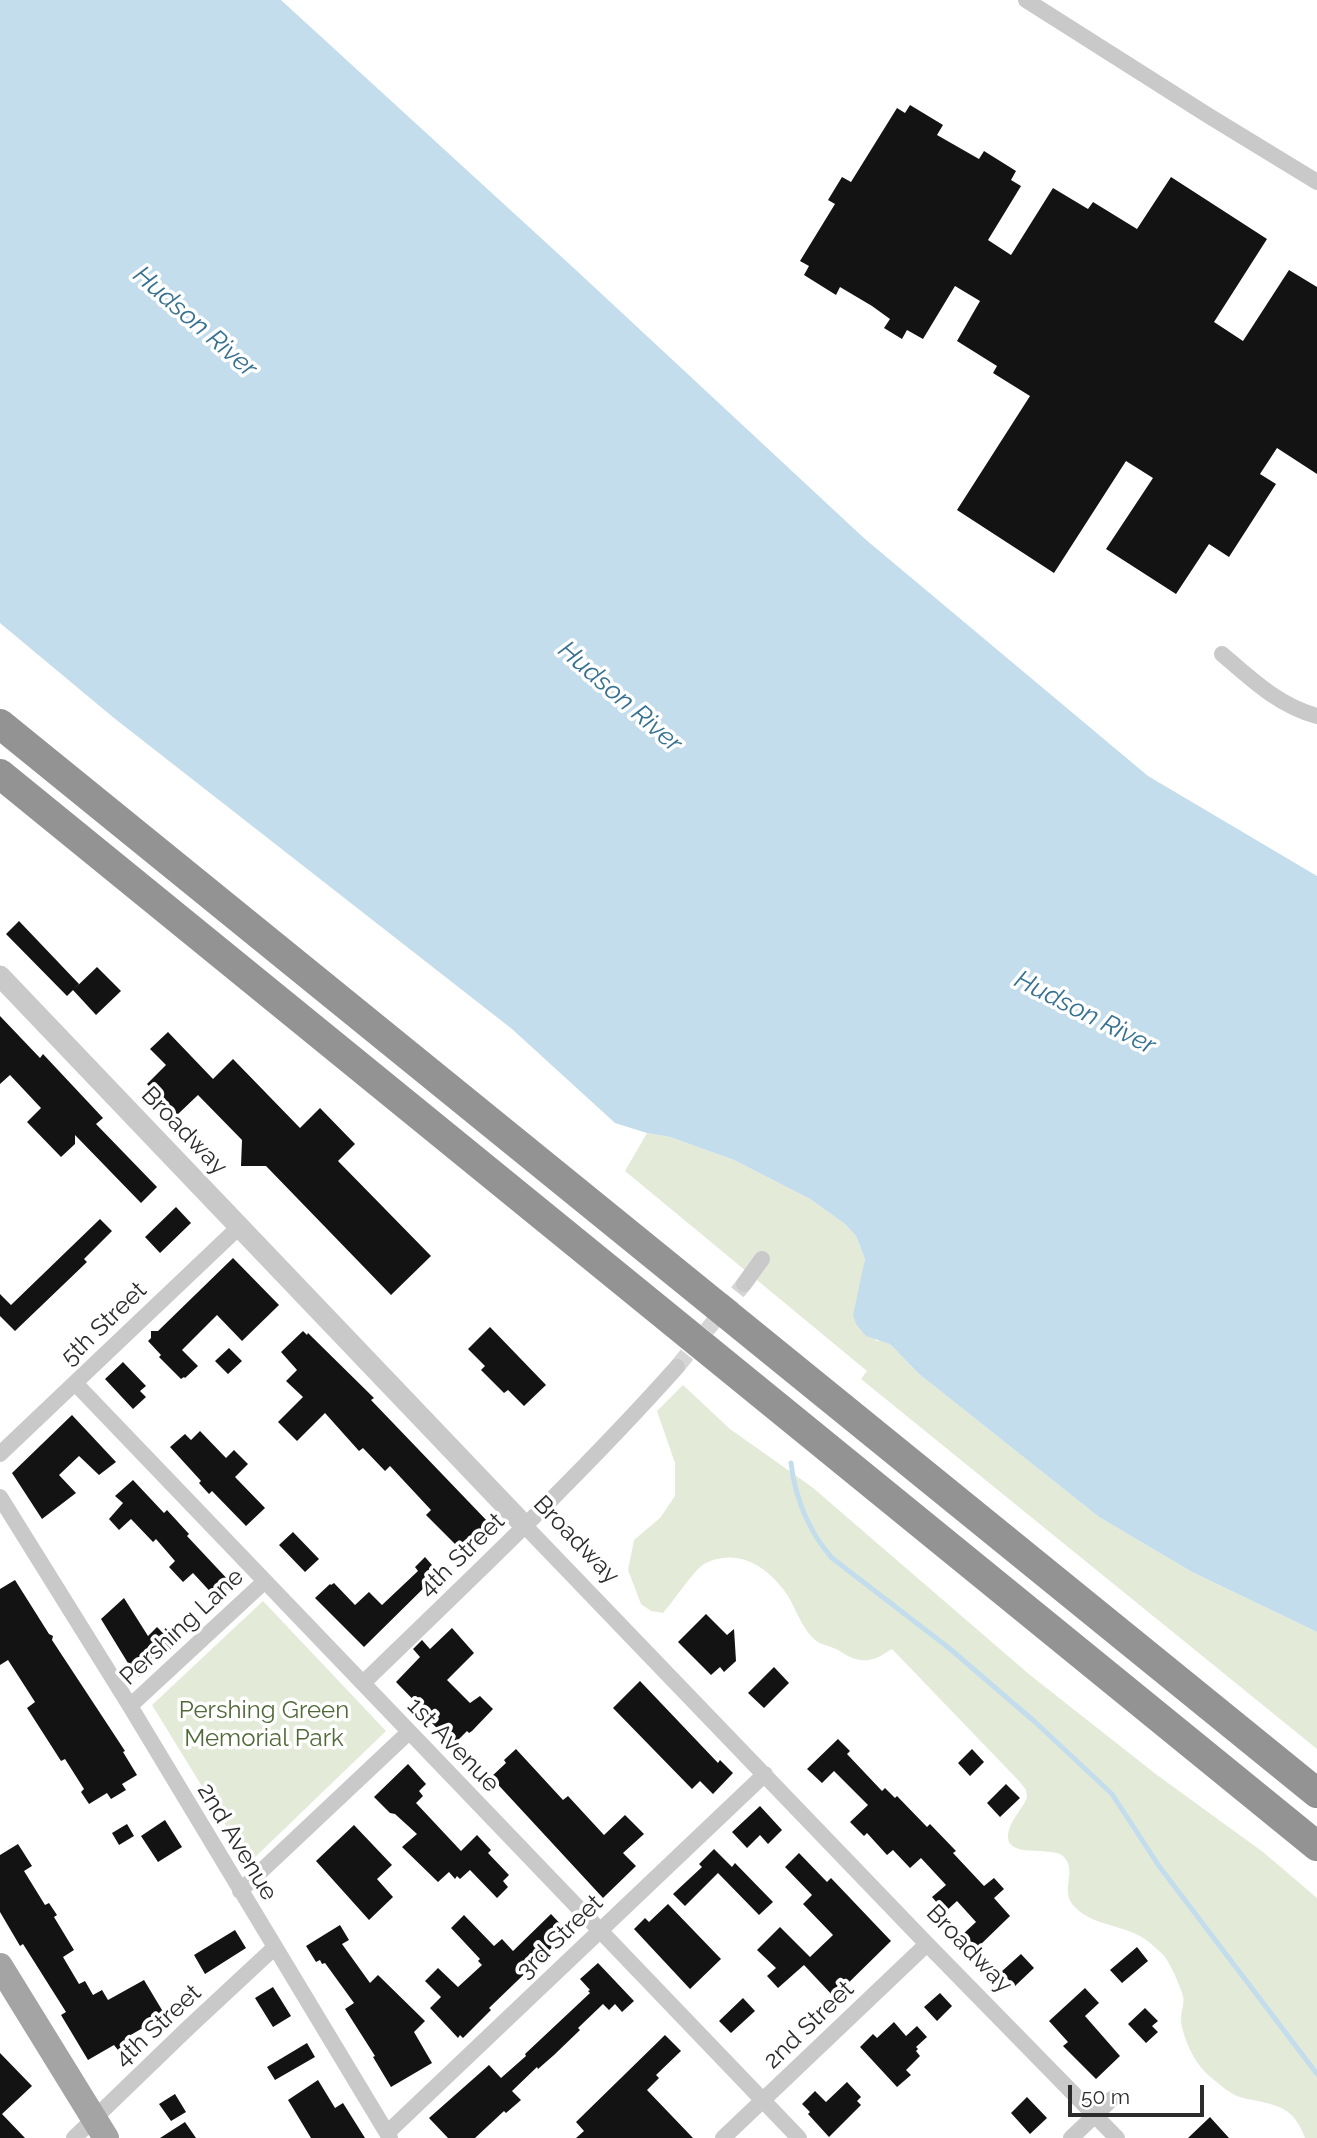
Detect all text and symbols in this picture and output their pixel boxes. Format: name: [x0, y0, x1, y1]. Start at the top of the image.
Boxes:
water label: Hudson River: [127, 260, 263, 384]
water label: Hudson River: [552, 635, 688, 759]
water label: Hudson River: [1009, 964, 1161, 1062]
street label: Broadway: [135, 1081, 233, 1181]
street label: 5th Street: [55, 1276, 153, 1372]
street label: Broadway: [527, 1490, 625, 1590]
street label: 4th Street: [413, 1507, 511, 1603]
street label: Pershing Lane: [114, 1563, 250, 1691]
street label: 1st Avenue: [401, 1692, 505, 1798]
park label: Pershing Green Memorial Park: [179, 1697, 349, 1753]
street label: 2nd Avenue: [191, 1778, 283, 1906]
street label: 3rd Street: [511, 1889, 609, 1985]
street label: Broadway: [920, 1899, 1018, 1999]
street label: 2nd Street: [758, 1975, 860, 2075]
street label: 4th Street: [109, 1979, 207, 2073]
scale bar: [1072, 2072, 1208, 2116]
text: 50 m: [1081, 2084, 1130, 2109]

